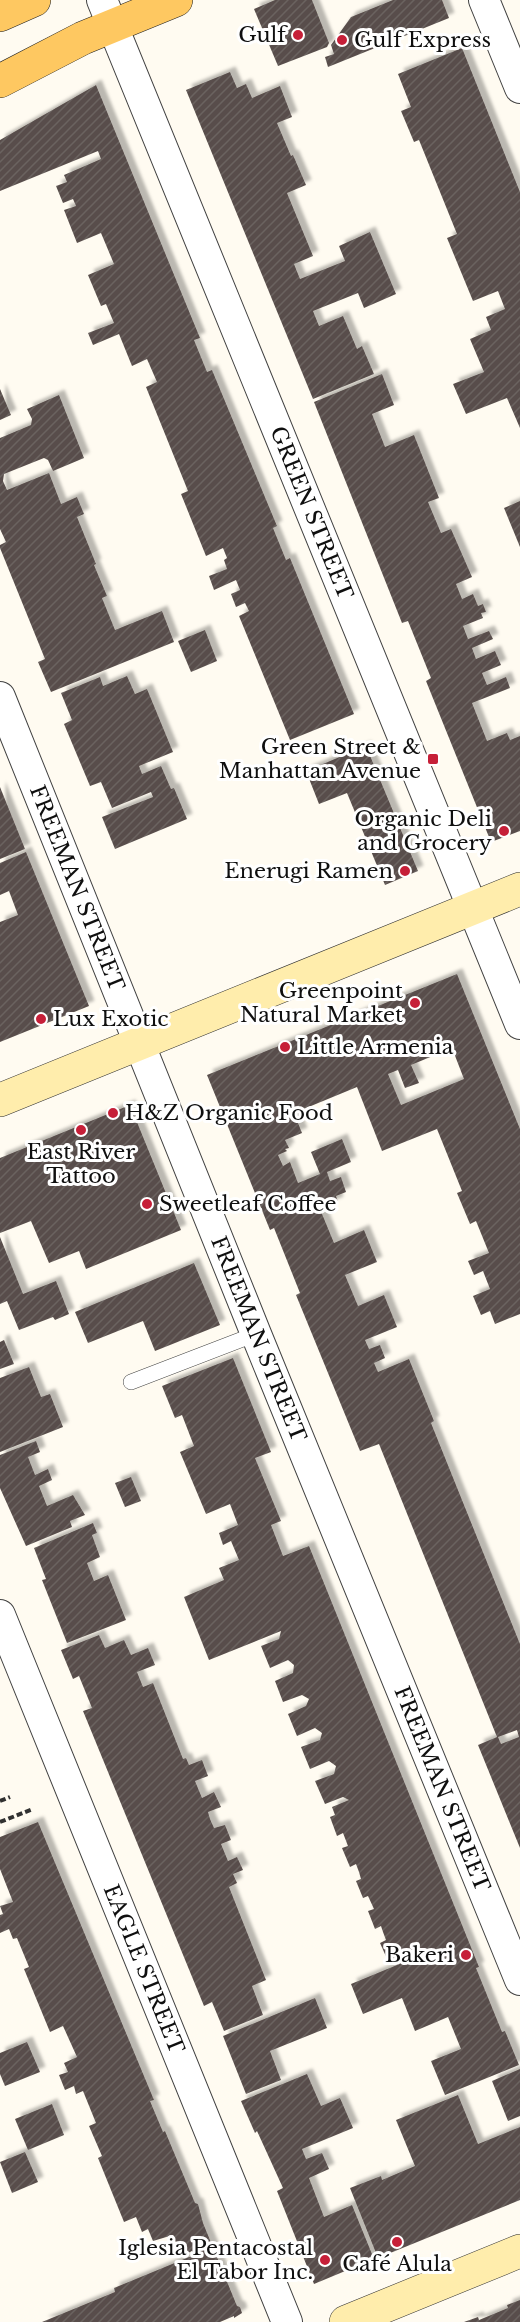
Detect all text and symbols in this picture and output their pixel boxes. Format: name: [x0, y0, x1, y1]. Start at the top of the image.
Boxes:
place label: Gulf: [238, 22, 288, 48]
place label: Gulf Express: [354, 27, 491, 53]
marker: Gulf: [291, 28, 305, 42]
marker: Gulf Express: [335, 33, 349, 47]
street label: GREEN STREET: [264, 423, 358, 603]
place label: Green Street & Manhattan Avenue: [219, 734, 421, 784]
marker: Green Street & Manhattan Avenue: [426, 752, 440, 766]
street label: FREEMAN STREET: [24, 781, 130, 995]
place label: Organic Deli and Grocery: [354, 806, 493, 856]
marker: Organic Deli and Grocery: [497, 824, 511, 838]
place label: Enerugi Ramen: [224, 858, 393, 884]
marker: Enerugi Ramen: [398, 864, 412, 878]
place label: Greenpoint Natural Market: [240, 978, 403, 1028]
marker: Greenpoint Natural Market: [408, 996, 422, 1010]
place label: Lux Exotic: [53, 1006, 169, 1032]
marker: Lux Exotic: [34, 1012, 48, 1026]
place label: Little Armenia: [297, 1034, 454, 1060]
marker: Little Armenia: [278, 1040, 292, 1054]
place label: H&Z Organic Food: [125, 1100, 333, 1126]
marker: H&Z Organic Food: [106, 1106, 120, 1120]
marker: East River Tattoo: [74, 1123, 88, 1137]
place label: East River Tattoo: [27, 1139, 135, 1189]
place label: Sweetleaf Coffee: [159, 1191, 337, 1217]
marker: Sweetleaf Coffee: [140, 1197, 154, 1211]
street label: FREEMAN STREET: [205, 1232, 312, 1446]
street label: FREEMAN STREET: [388, 1682, 496, 1896]
street label: EAGLE STREET: [98, 1881, 190, 2057]
place label: Bakeri: [385, 1942, 454, 1968]
marker: Bakeri: [459, 1948, 473, 1962]
place label: Iglesia Pentacostal El Tabor Inc.: [118, 2235, 313, 2285]
marker: Café Alula: [390, 2235, 404, 2249]
place label: Café Alula: [342, 2251, 452, 2277]
marker: Iglesia Pentacostal El Tabor Inc.: [318, 2253, 332, 2267]

